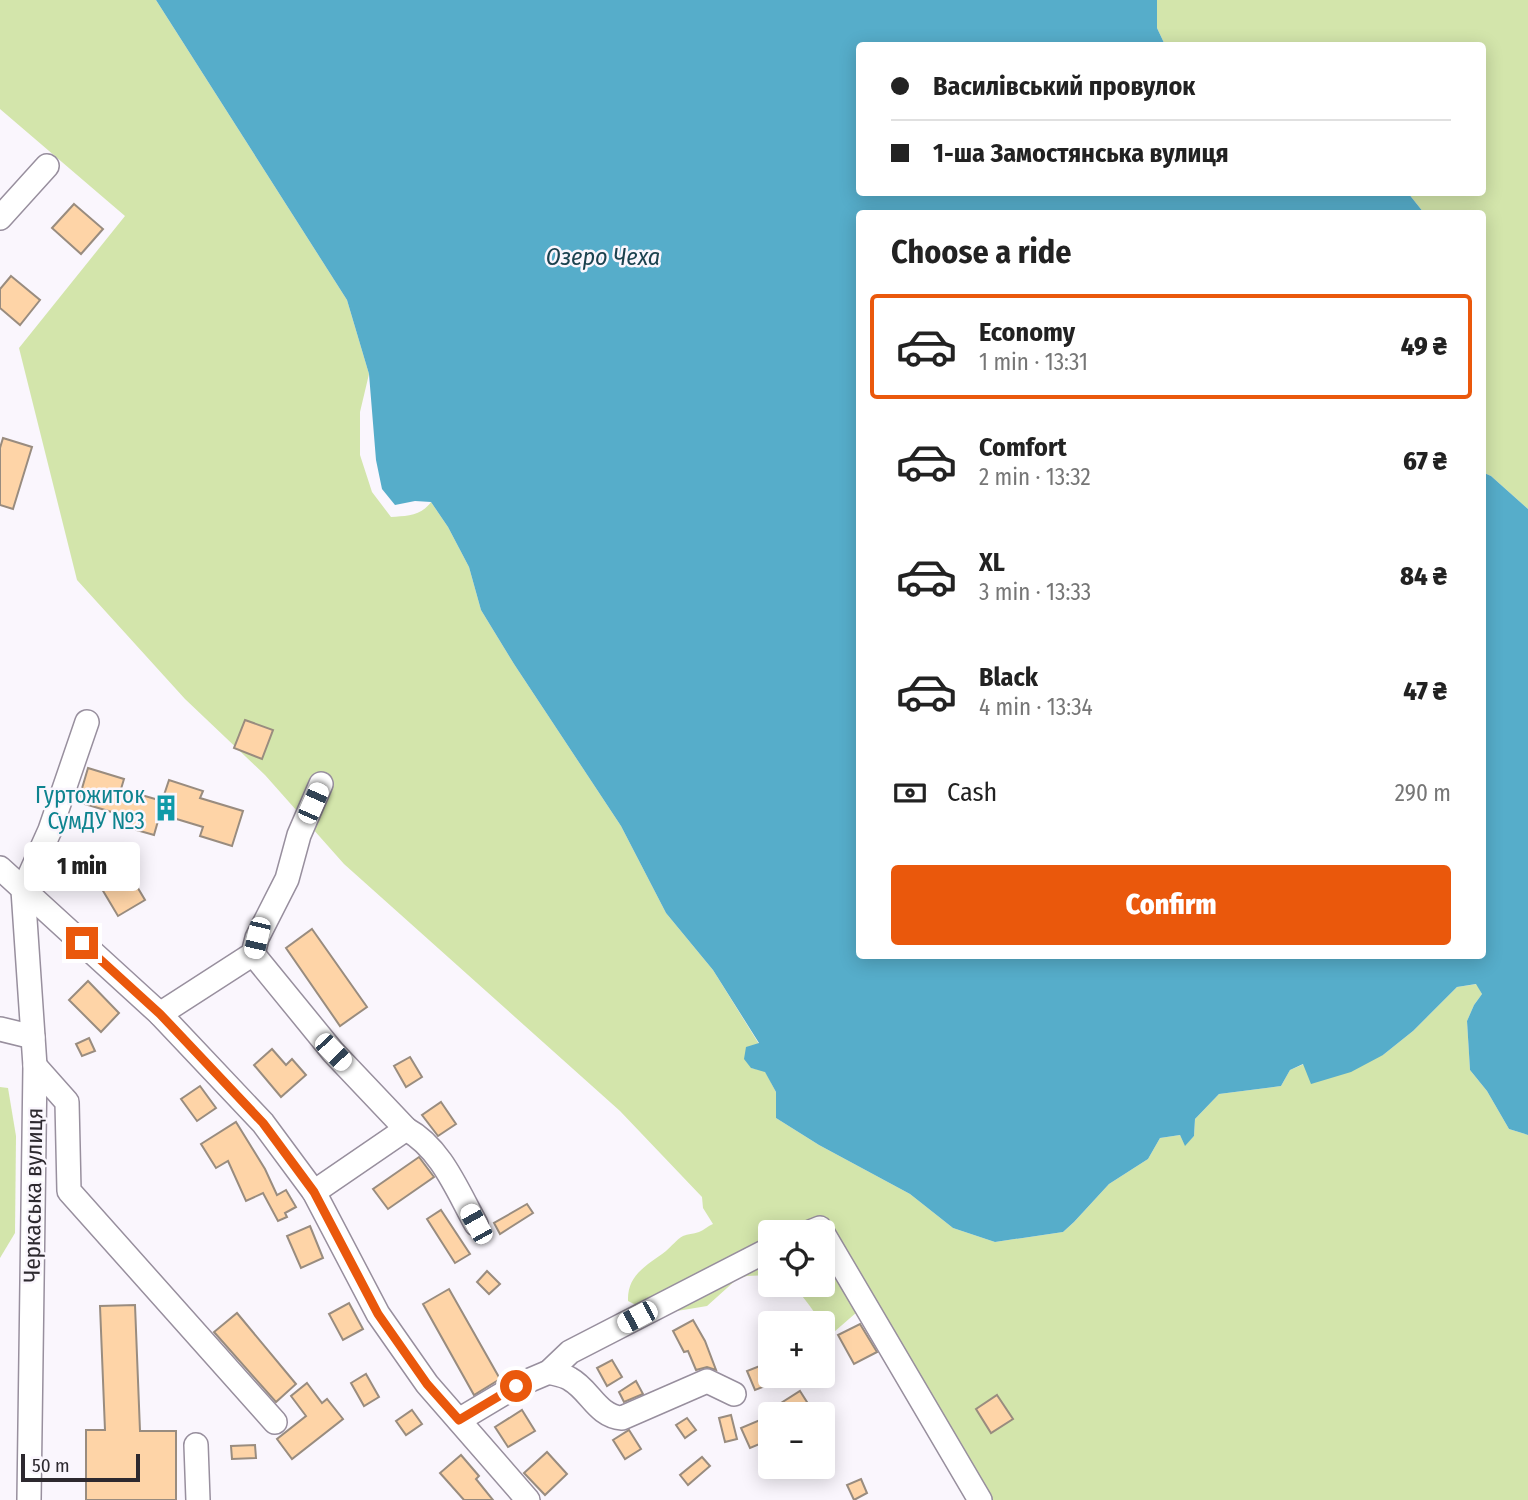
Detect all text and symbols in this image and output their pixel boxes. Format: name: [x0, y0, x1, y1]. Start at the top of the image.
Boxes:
text: Василівський провулок: [933, 71, 1195, 102]
text: 1-ша Замостянська вулиця: [933, 138, 1229, 169]
text: Choose a ride: [891, 233, 1072, 271]
water label: Озеро Чеха: [546, 243, 660, 271]
icon: car: [895, 315, 958, 378]
text: Economy: [979, 317, 1075, 348]
text: 49 ₴: [1401, 331, 1447, 362]
text: 1 min · 13:31: [979, 348, 1088, 376]
icon: car: [895, 430, 958, 493]
text: Comfort: [979, 432, 1067, 463]
text: 67 ₴: [1403, 446, 1447, 477]
text: 2 min · 13:32: [979, 463, 1091, 491]
icon: car: [895, 545, 958, 608]
text: XL: [979, 547, 1005, 578]
text: 84 ₴: [1400, 561, 1447, 592]
text: 3 min · 13:33: [979, 578, 1091, 606]
icon: car: [895, 660, 958, 723]
text: Black: [979, 662, 1038, 693]
text: 47 ₴: [1403, 676, 1447, 707]
text: 4 min · 13:34: [979, 693, 1093, 721]
icon: cash: [891, 774, 929, 812]
text: Cash: [947, 777, 997, 808]
text: 290 m: [1395, 779, 1451, 807]
car: [295, 780, 332, 826]
place label: Гуртожиток СумДУ №3: [35, 781, 145, 835]
building icon: Гуртожиток СумДУ №3: [151, 793, 181, 823]
callout: 1 min: [24, 842, 140, 890]
text: 1 min: [57, 852, 107, 880]
button: Confirm: [891, 865, 1451, 945]
car: [243, 915, 272, 961]
route end: [66, 927, 98, 959]
car: [311, 1030, 356, 1074]
street label: Черкаська вулиця: [17, 1108, 49, 1282]
car: [457, 1201, 496, 1247]
map controls: [758, 1220, 835, 1479]
button: locate: [758, 1220, 835, 1297]
car: [614, 1298, 661, 1336]
button: +: [758, 1311, 835, 1388]
route start: [500, 1370, 532, 1402]
button: −: [758, 1402, 835, 1479]
scale bar: [21, 1451, 140, 1483]
text: 50 m: [32, 1454, 70, 1477]

